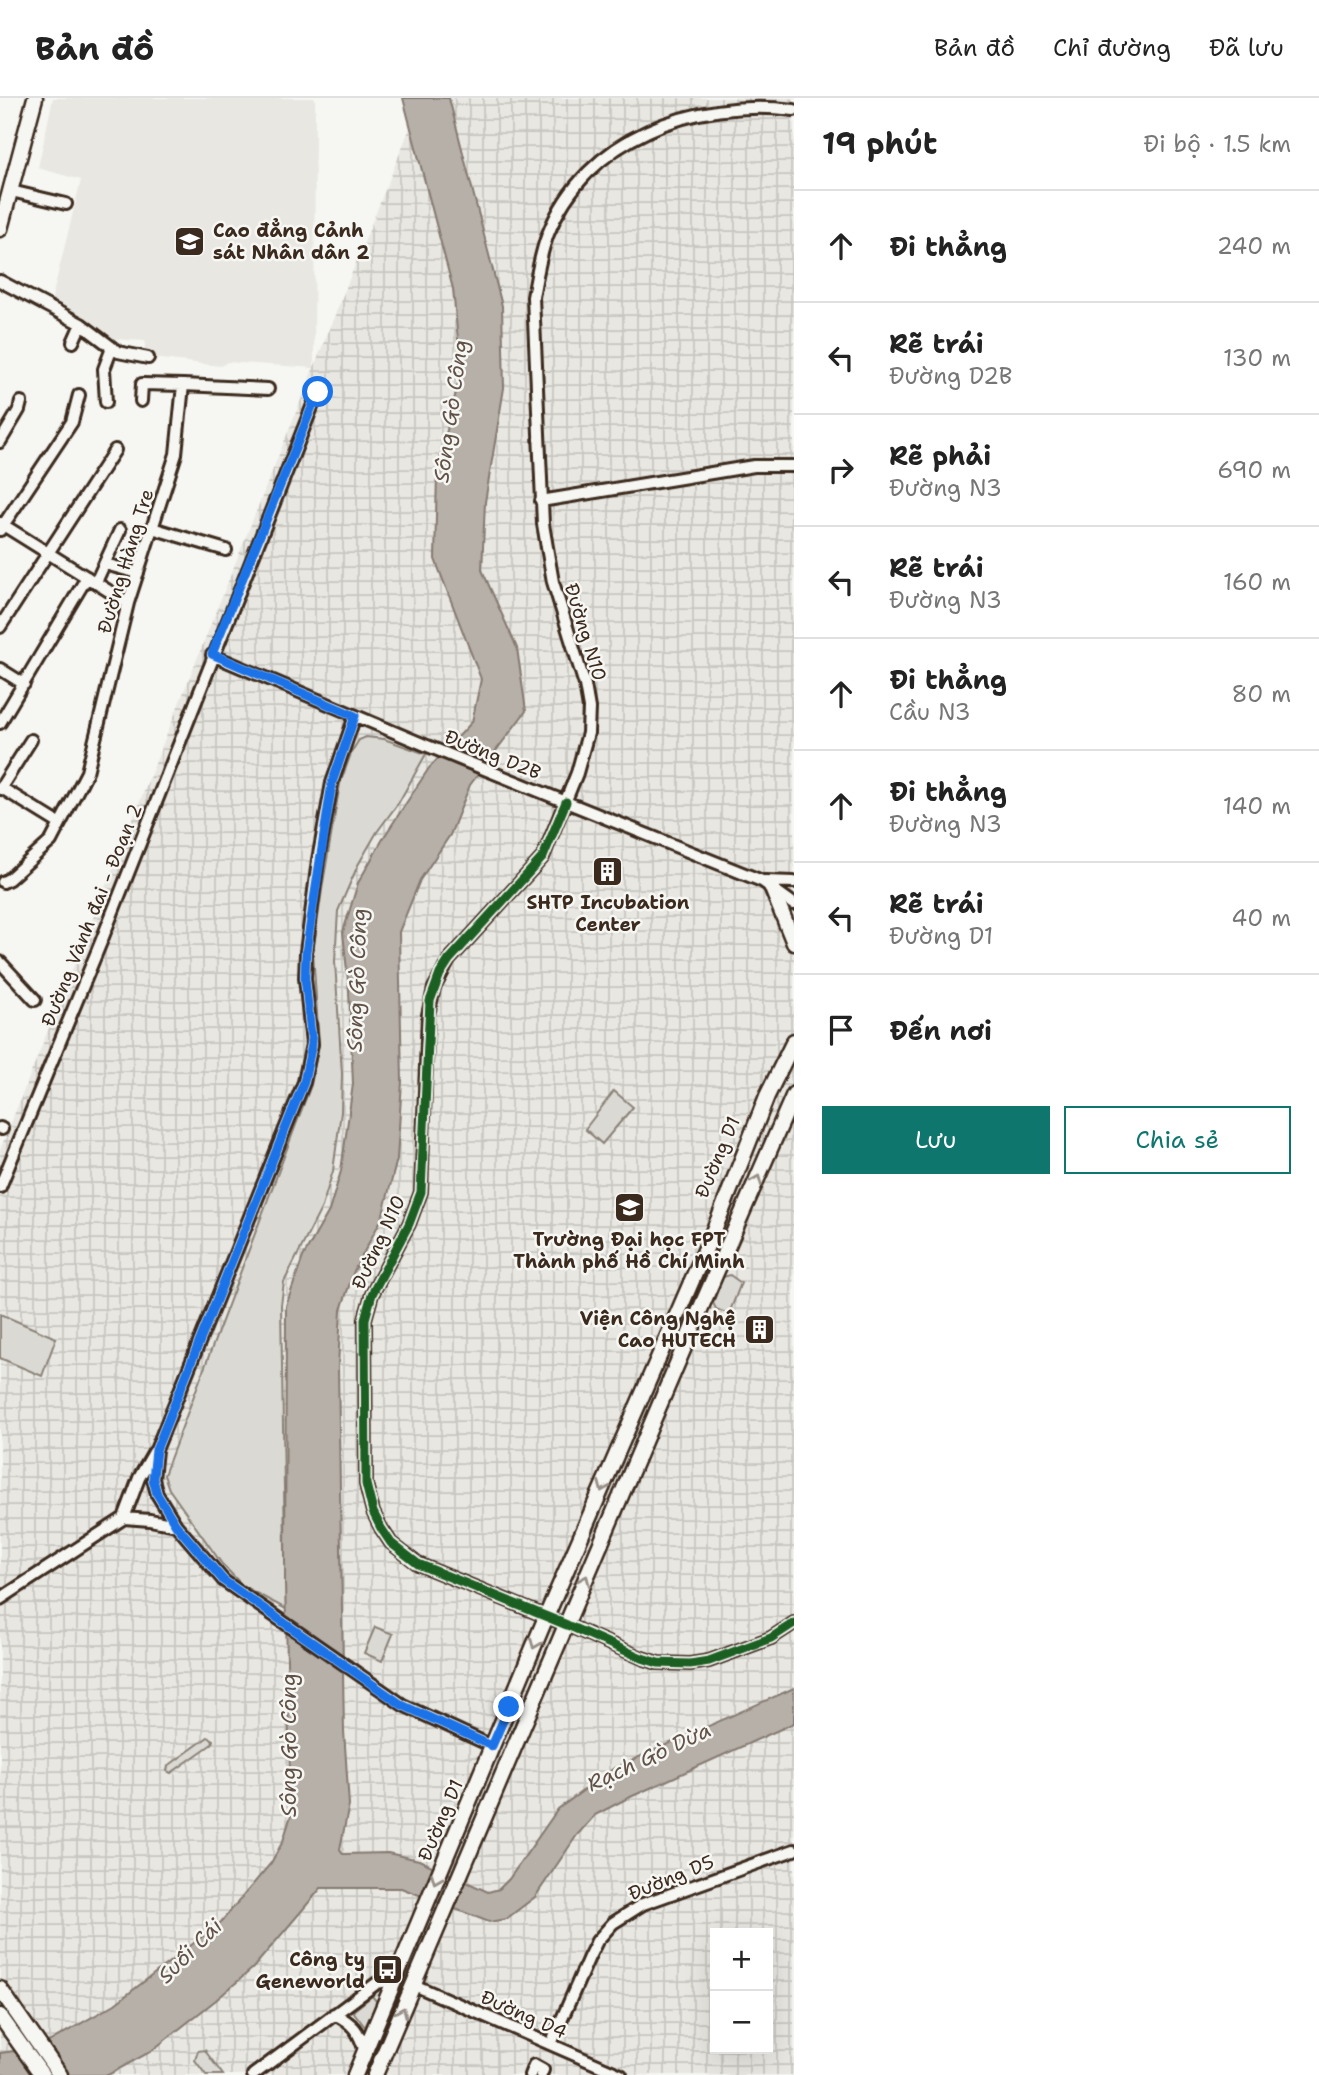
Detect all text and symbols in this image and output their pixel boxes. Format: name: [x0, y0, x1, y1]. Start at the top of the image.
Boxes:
text: Bản đồ: [35, 26, 154, 71]
text: Bản đồ: [934, 32, 1015, 64]
text: Chỉ đường: [1053, 32, 1171, 64]
text: Đã lưu: [1209, 32, 1284, 64]
text: 19 phút: [822, 123, 937, 164]
text: Đi bộ · 1.5 km: [1144, 129, 1291, 159]
place label: Cao đẳng Cảnh sát Nhân dân 2: [213, 218, 370, 265]
school or university icon: Cao đẳng Cảnh sát Nhân dân 2: [173, 224, 207, 258]
icon: ahead: [822, 227, 860, 265]
text: Đi thẳng: [889, 229, 1007, 264]
text: 240 m: [1217, 231, 1291, 261]
text: Rẽ trái: [889, 326, 984, 361]
water label: Sông Gò Công: [427, 338, 475, 484]
icon: left: [822, 339, 860, 377]
text: 130 m: [1223, 343, 1291, 373]
text: Đường D2B: [889, 361, 1012, 391]
route start: [302, 376, 333, 407]
text: Rẽ phải: [889, 438, 991, 473]
icon: right: [822, 451, 860, 489]
text: 690 m: [1217, 455, 1291, 485]
text: Đường N3: [889, 473, 1002, 503]
street label: Đường Hàng Tre: [92, 486, 159, 637]
text: Rẽ trái: [889, 550, 984, 585]
icon: left: [822, 563, 860, 601]
text: 160 m: [1223, 567, 1291, 597]
street label: Đường N10: [559, 580, 612, 684]
text: Đường N3: [889, 585, 1002, 615]
text: Đi thẳng: [889, 662, 1007, 697]
icon: ahead: [822, 675, 860, 713]
text: 80 m: [1232, 679, 1291, 709]
text: Cầu N3: [889, 697, 971, 727]
street label: Đường D2B: [441, 724, 545, 785]
text: Đi thẳng: [889, 774, 1007, 809]
icon: ahead: [822, 787, 860, 825]
text: 140 m: [1223, 791, 1291, 821]
street label: Đường Vành đai - Đoạn 2: [35, 800, 148, 1030]
text: Đường N3: [889, 809, 1002, 839]
building icon: SHTP Incubation Center: [591, 854, 625, 888]
text: Rẽ trái: [889, 886, 984, 921]
place label: SHTP Incubation Center: [527, 890, 690, 937]
icon: left: [822, 899, 860, 937]
text: 40 m: [1231, 903, 1291, 933]
water label: Sông Gò Công: [340, 908, 374, 1052]
text: Đường D1: [889, 921, 993, 951]
icon: arrive: [822, 1011, 860, 1049]
text: Đến nơi: [889, 1013, 992, 1048]
button: Lưu: [822, 1106, 1050, 1174]
button: Chia sẻ: [1064, 1106, 1291, 1174]
street label: Đường D1: [689, 1113, 746, 1202]
one-way arrow: [749, 1175, 763, 1187]
street label: Đường N10: [346, 1191, 411, 1293]
school or university icon: Trường Đại học FPT Thành phố Hồ Chí Minh: [612, 1191, 646, 1225]
place label: Trường Đại học FPT Thành phố Hồ Chí Minh: [513, 1227, 745, 1274]
place label: Viện Công Nghệ Cao HUTECH: [580, 1306, 736, 1353]
building icon: Viện Công Nghệ Cao HUTECH: [742, 1312, 776, 1346]
one-way arrow: [597, 1479, 611, 1492]
one-way arrow: [577, 1575, 591, 1587]
one-way arrow: [530, 1637, 544, 1649]
water label: Sông Gò Công: [275, 1673, 303, 1817]
route end: [493, 1691, 524, 1722]
water label: Rạch Gò Dừa: [582, 1716, 716, 1798]
street label: Đường D1: [412, 1776, 469, 1865]
street label: Đường D5: [625, 1849, 718, 1906]
one-way arrow: [431, 1873, 445, 1885]
water label: Suối Cái: [152, 1912, 229, 1989]
map controls: [710, 1928, 773, 2054]
button: +: [710, 1928, 773, 1991]
place label: Công ty Geneworld: [255, 1947, 365, 1994]
bus stop icon: Công ty Geneworld: [371, 1953, 405, 1987]
street label: Đường D4: [477, 1984, 571, 2045]
button: −: [710, 1991, 773, 2054]
one-way arrow: [394, 2007, 408, 2019]

